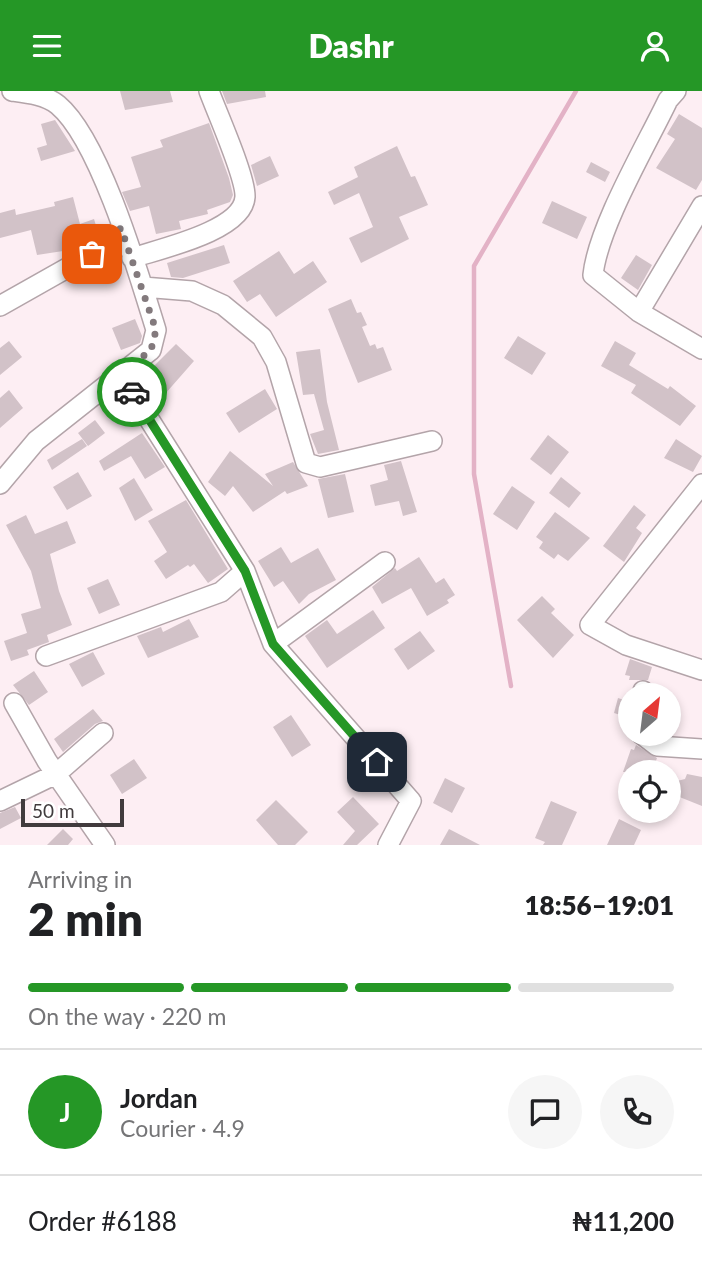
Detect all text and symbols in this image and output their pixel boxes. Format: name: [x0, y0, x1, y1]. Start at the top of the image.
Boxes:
text: Dashr: [308, 26, 394, 65]
icon: menu: [28, 27, 66, 65]
icon: person: [636, 27, 674, 65]
pin: [62, 224, 122, 284]
icon: bag: [73, 235, 111, 273]
courier: [97, 357, 167, 427]
icon: car: [113, 373, 151, 411]
north arrow: [618, 683, 681, 745]
map controls: [618, 683, 681, 823]
pin: [347, 732, 407, 792]
icon: home: [358, 743, 396, 781]
button: locate: [618, 760, 681, 823]
scale bar: [21, 796, 124, 828]
text: 50 m: [32, 799, 75, 822]
text: Arriving in: [28, 865, 132, 893]
text: 18:56–19:01: [524, 889, 674, 921]
text: 2 min: [28, 891, 143, 946]
text: On the way · 220 m: [28, 1002, 227, 1030]
button: chat: [508, 1075, 582, 1149]
button: phone: [600, 1075, 674, 1149]
text: Jordan: [120, 1082, 198, 1114]
text: J: [59, 1096, 71, 1128]
text: Courier · 4.9: [120, 1114, 245, 1142]
text: Order #6188: [28, 1205, 177, 1237]
text: ₦11,200: [572, 1205, 674, 1237]

